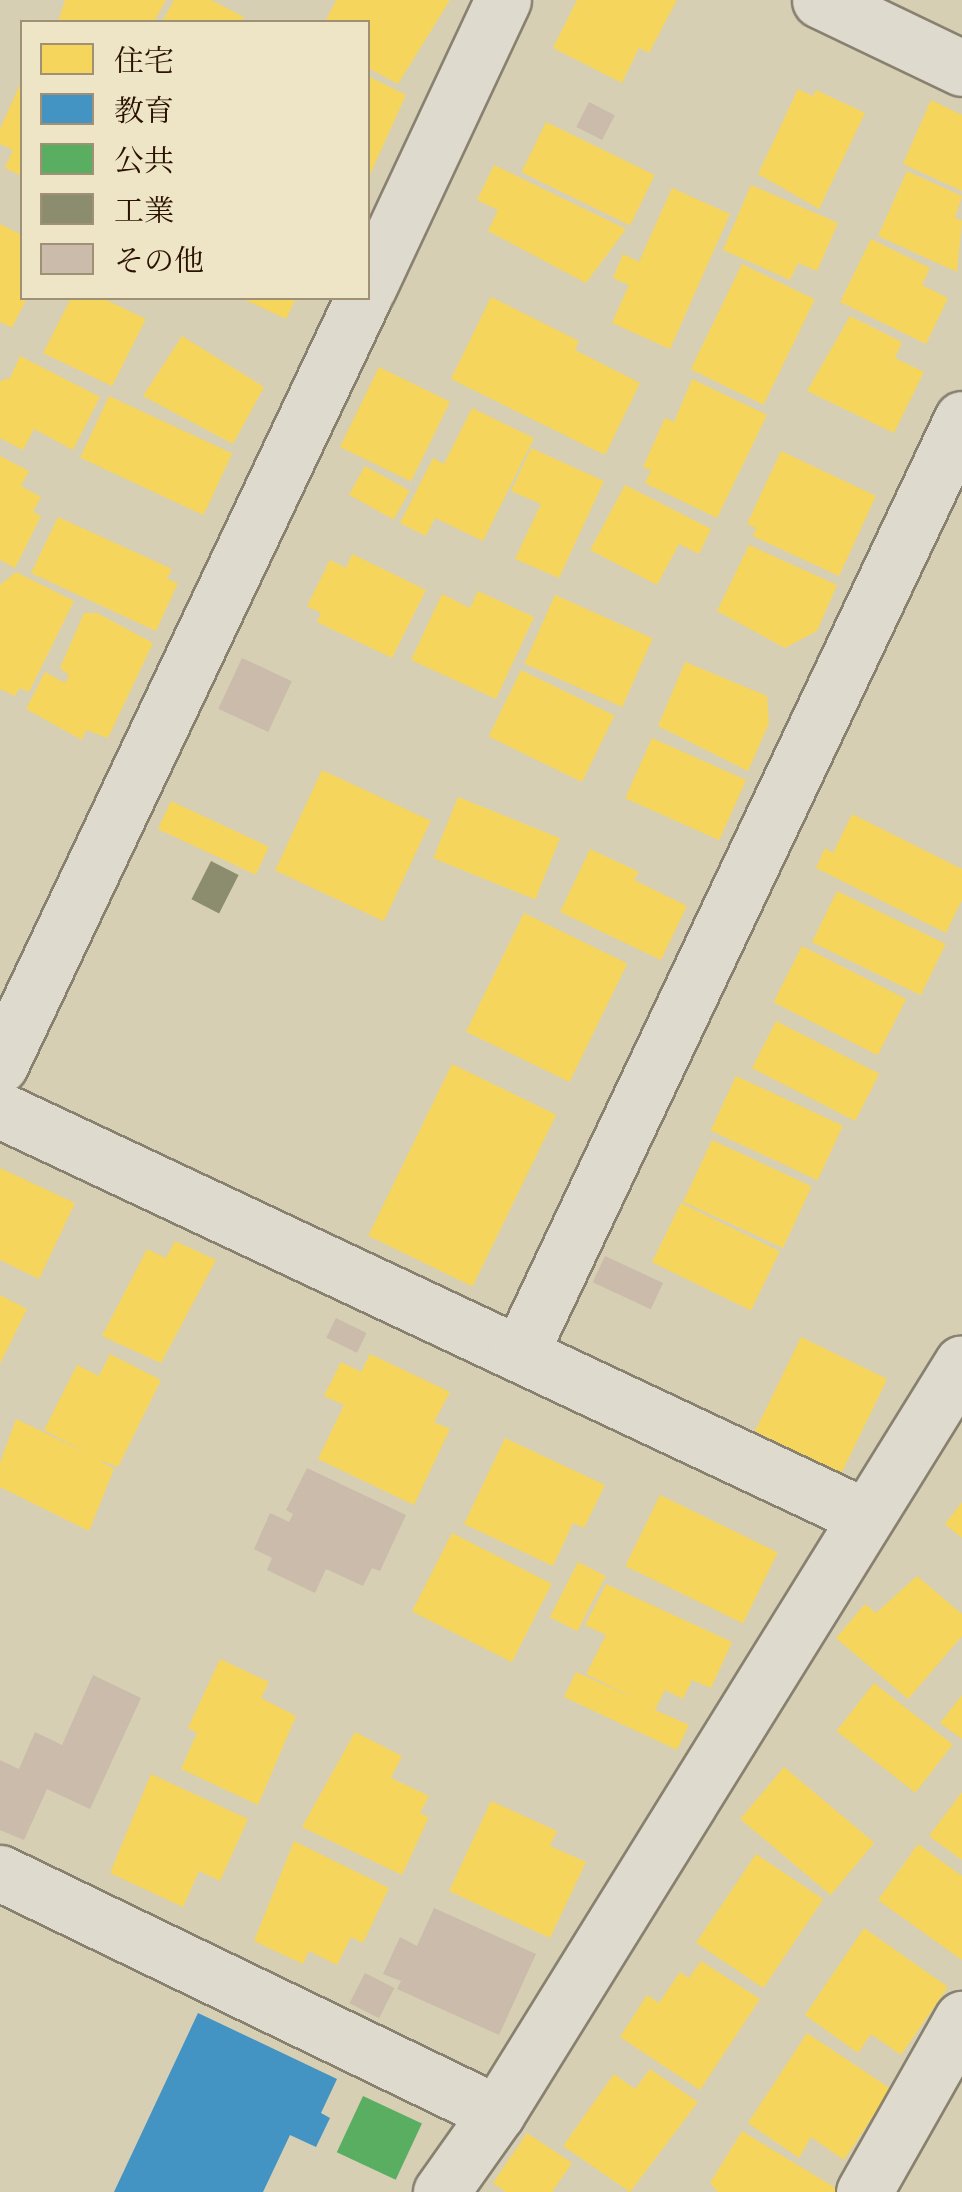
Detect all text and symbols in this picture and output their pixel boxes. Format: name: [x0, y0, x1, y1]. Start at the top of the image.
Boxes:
legend: [20, 20, 370, 300]
text: 住宅: [114, 41, 174, 82]
text: 教育: [114, 91, 174, 132]
text: 公共: [114, 141, 174, 182]
text: 工業: [114, 191, 174, 232]
text: その他: [114, 241, 204, 282]

